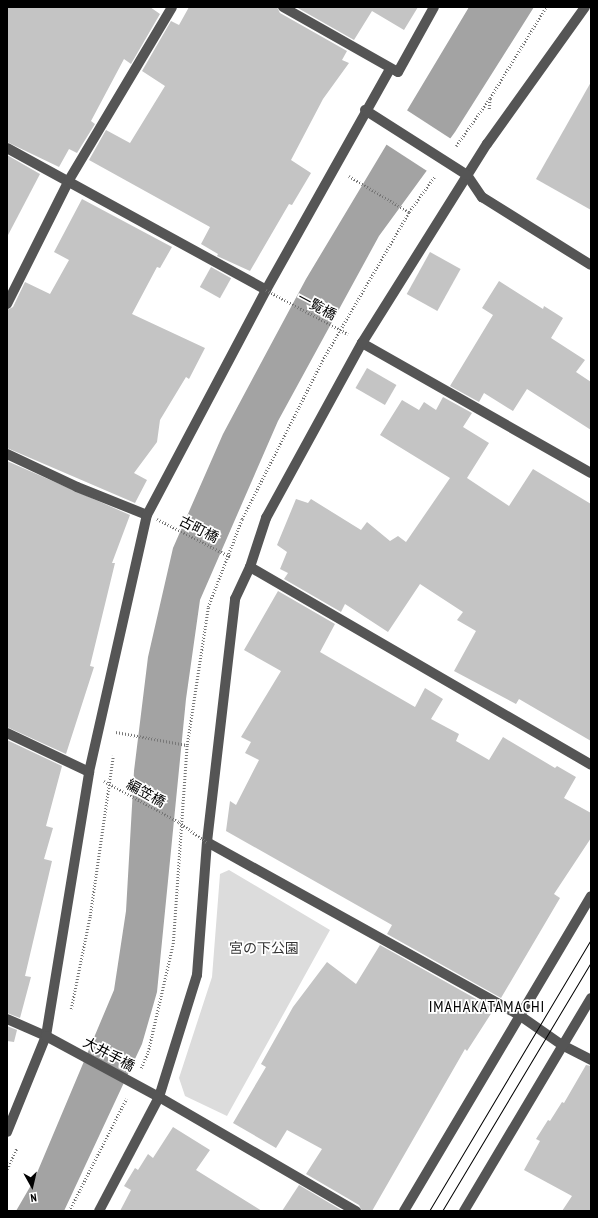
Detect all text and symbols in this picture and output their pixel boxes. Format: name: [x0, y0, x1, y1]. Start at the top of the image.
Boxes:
street label: 一覧橋: [295, 289, 339, 323]
street label: 古町橋: [176, 512, 222, 546]
street label: 編笠橋: [124, 775, 168, 811]
park label: 宮の下公園: [229, 940, 299, 956]
district label: IMAHAKATAMACHI: [429, 996, 545, 1016]
street label: 大井手橋: [80, 1033, 138, 1075]
north arrow: [12, 1166, 52, 1206]
text: N: [30, 1191, 38, 1205]

